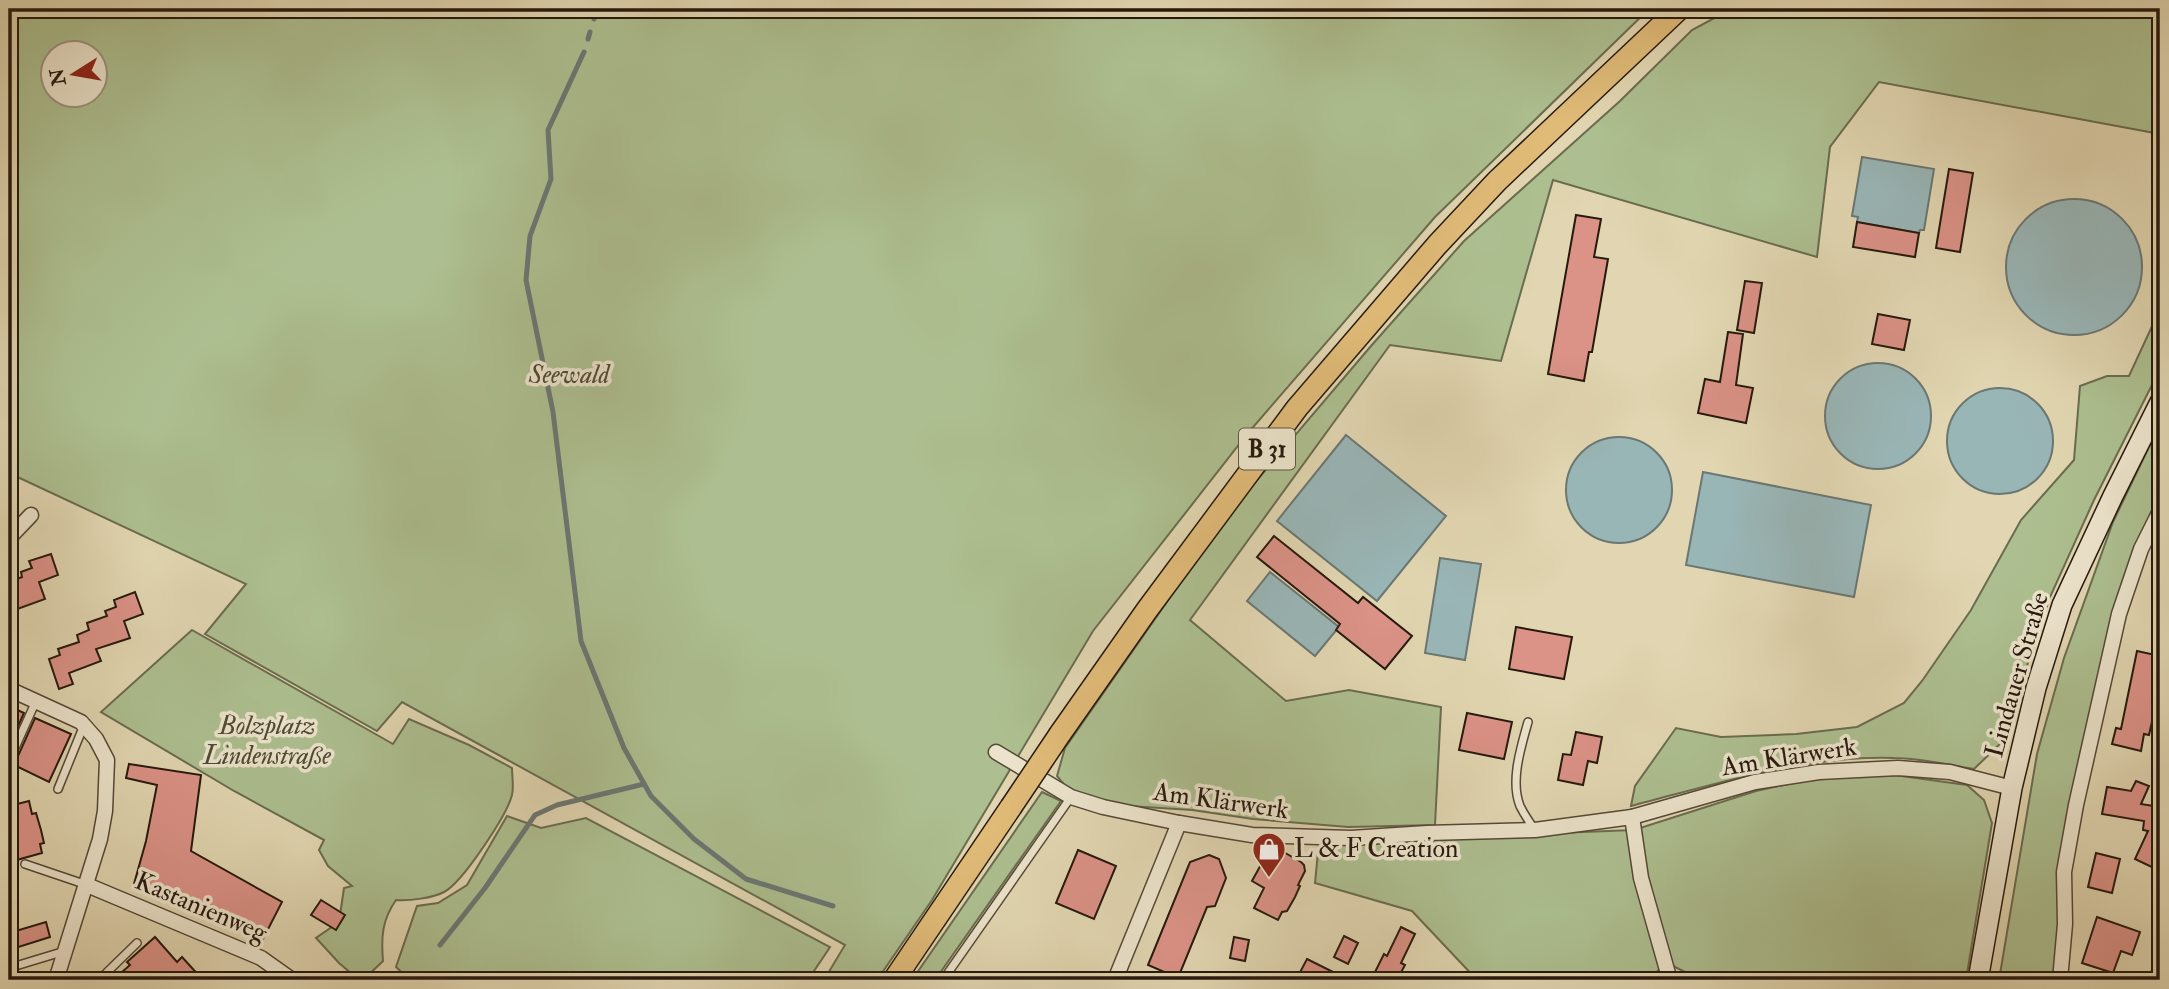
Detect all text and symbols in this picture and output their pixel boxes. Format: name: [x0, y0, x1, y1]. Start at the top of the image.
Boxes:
north arrow: [38, 38, 108, 108]
text: N: [45, 65, 72, 89]
park label: Seewald: [528, 359, 611, 391]
road number: B 31: [1239, 428, 1295, 470]
street label: Lindauer Straße: [1978, 589, 2056, 761]
park label: Bolzplatz Lindenstraße: [202, 710, 331, 772]
street label: Am Klärwerk: [1718, 730, 1859, 784]
street label: Am Klärwerk: [1150, 776, 1291, 826]
shop icon: L & F Creation: [1250, 830, 1288, 879]
place label: L & F Creation: [1294, 833, 1458, 865]
street label: Kastanienweg: [130, 865, 273, 950]

